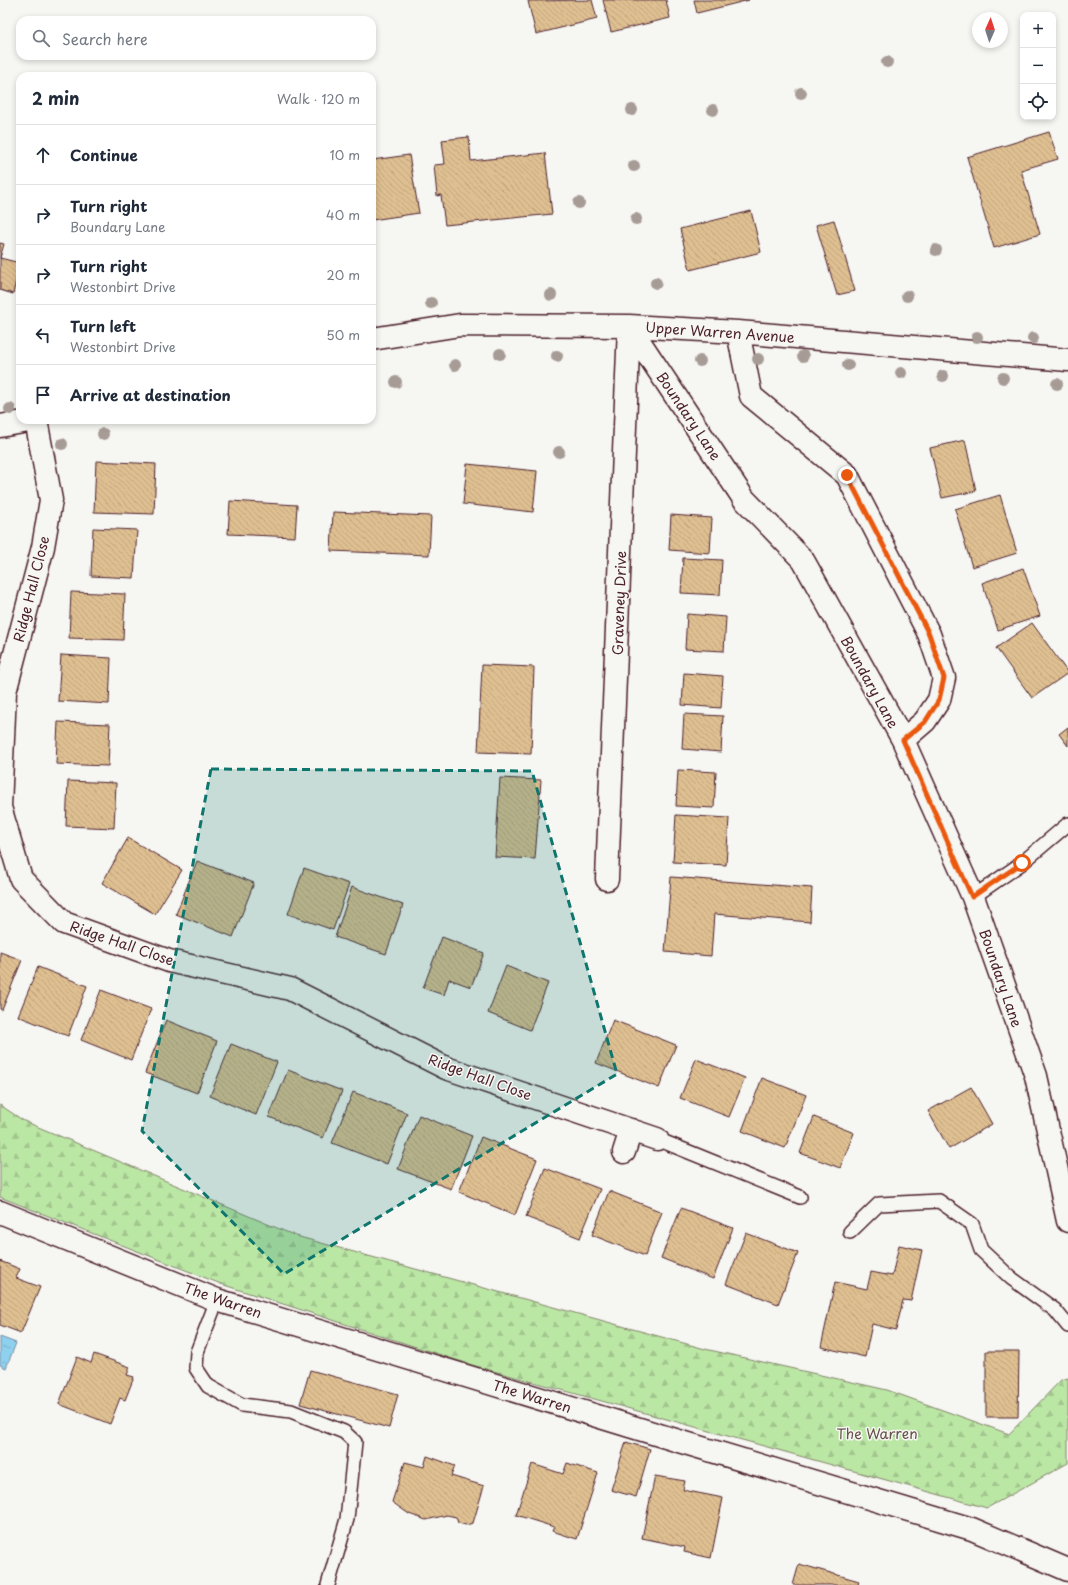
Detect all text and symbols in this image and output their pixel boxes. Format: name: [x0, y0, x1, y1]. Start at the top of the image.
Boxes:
north arrow: [972, 12, 1008, 48]
map controls: [1020, 12, 1056, 120]
button: +: [1020, 12, 1056, 48]
search box: [16, 16, 376, 60]
icon: search: [30, 27, 52, 49]
text: Search here: [62, 27, 148, 50]
button: −: [1020, 48, 1056, 84]
button: locate: [1020, 84, 1056, 120]
text: 2 min: [32, 85, 79, 111]
text: Walk · 120 m: [277, 89, 360, 108]
text: Continue: [70, 143, 138, 166]
icon: ahead: [32, 144, 54, 166]
text: 10 m: [330, 145, 360, 164]
text: Turn right: [70, 194, 147, 217]
icon: right: [32, 204, 54, 226]
text: 40 m: [326, 205, 360, 224]
text: Boundary Lane: [70, 217, 165, 236]
text: Turn right: [70, 254, 147, 277]
icon: right: [32, 264, 54, 286]
text: 20 m: [326, 265, 360, 284]
text: Westonbirt Drive: [70, 277, 176, 296]
text: Turn left: [70, 314, 136, 337]
street label: Upper Warren Avenue: [645, 316, 796, 348]
icon: left: [32, 324, 54, 346]
text: 50 m: [326, 325, 360, 344]
text: Westonbirt Drive: [70, 337, 176, 356]
street label: Boundary Lane: [652, 368, 727, 465]
text: Arrive at destination: [70, 383, 231, 406]
icon: arrive: [32, 384, 54, 406]
route end: [838, 466, 856, 484]
street label: Ridge Hall Close: [8, 534, 54, 644]
street label: Graveney Drive: [607, 550, 631, 656]
street label: Boundary Lane: [836, 632, 904, 732]
route start: [1013, 854, 1031, 872]
street label: Ridge Hall Close: [67, 915, 177, 971]
street label: Boundary Lane: [974, 926, 1028, 1030]
street label: Ridge Hall Close: [425, 1049, 535, 1105]
street label: The Warren: [181, 1277, 265, 1323]
street label: The Warren: [490, 1374, 574, 1418]
park label: The Warren: [836, 1423, 918, 1444]

